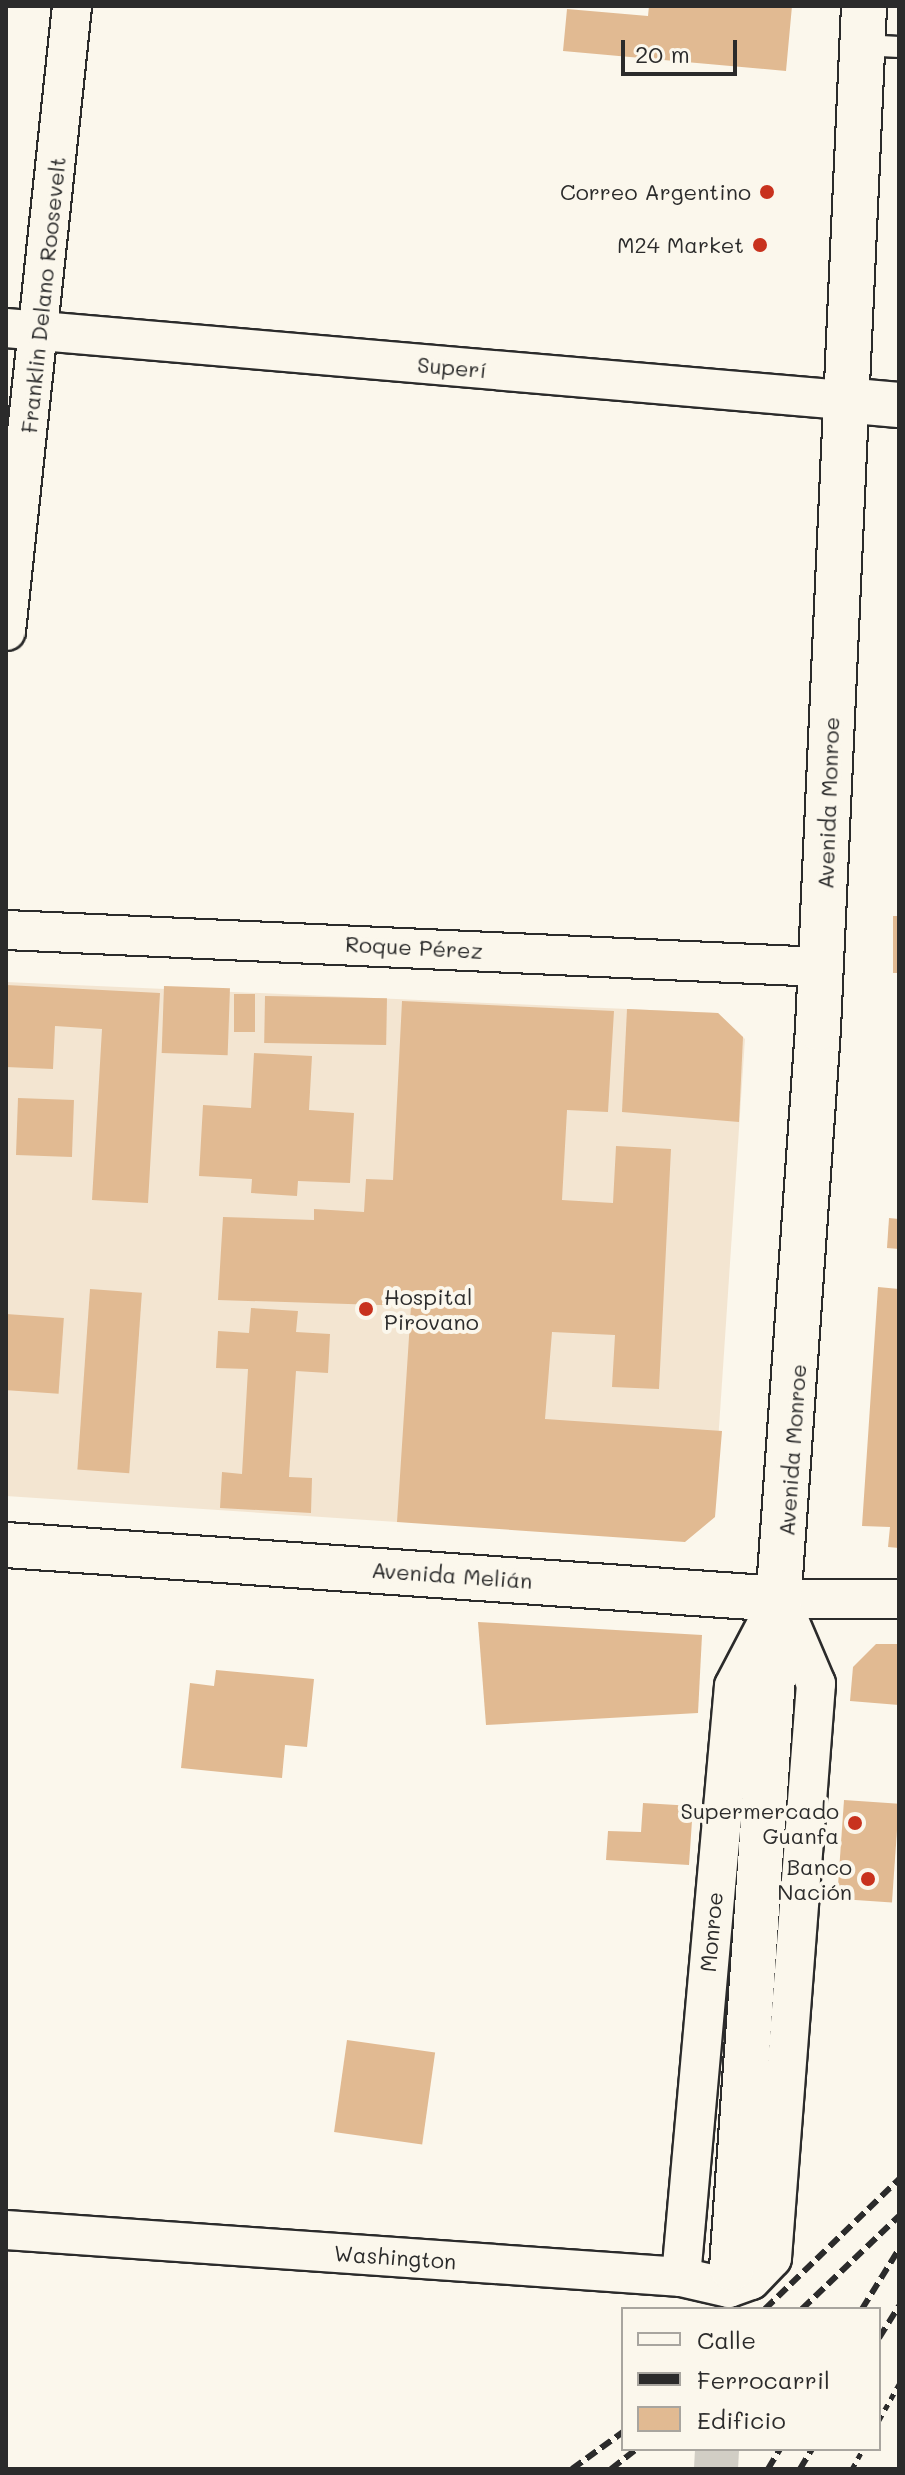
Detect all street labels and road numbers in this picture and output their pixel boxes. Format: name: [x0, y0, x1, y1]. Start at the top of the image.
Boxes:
street label: Franklin Delano Roosevelt: [15, 156, 71, 434]
street label: Superí: [416, 351, 488, 383]
street label: Avenida Monroe: [812, 716, 844, 890]
street label: Roque Pérez: [344, 930, 484, 964]
street label: Avenida Monroe: [773, 1363, 811, 1537]
street label: Avenida Melián: [371, 1556, 533, 1594]
street label: Monroe: [694, 1891, 728, 1973]
street label: Washington: [333, 2240, 457, 2274]

